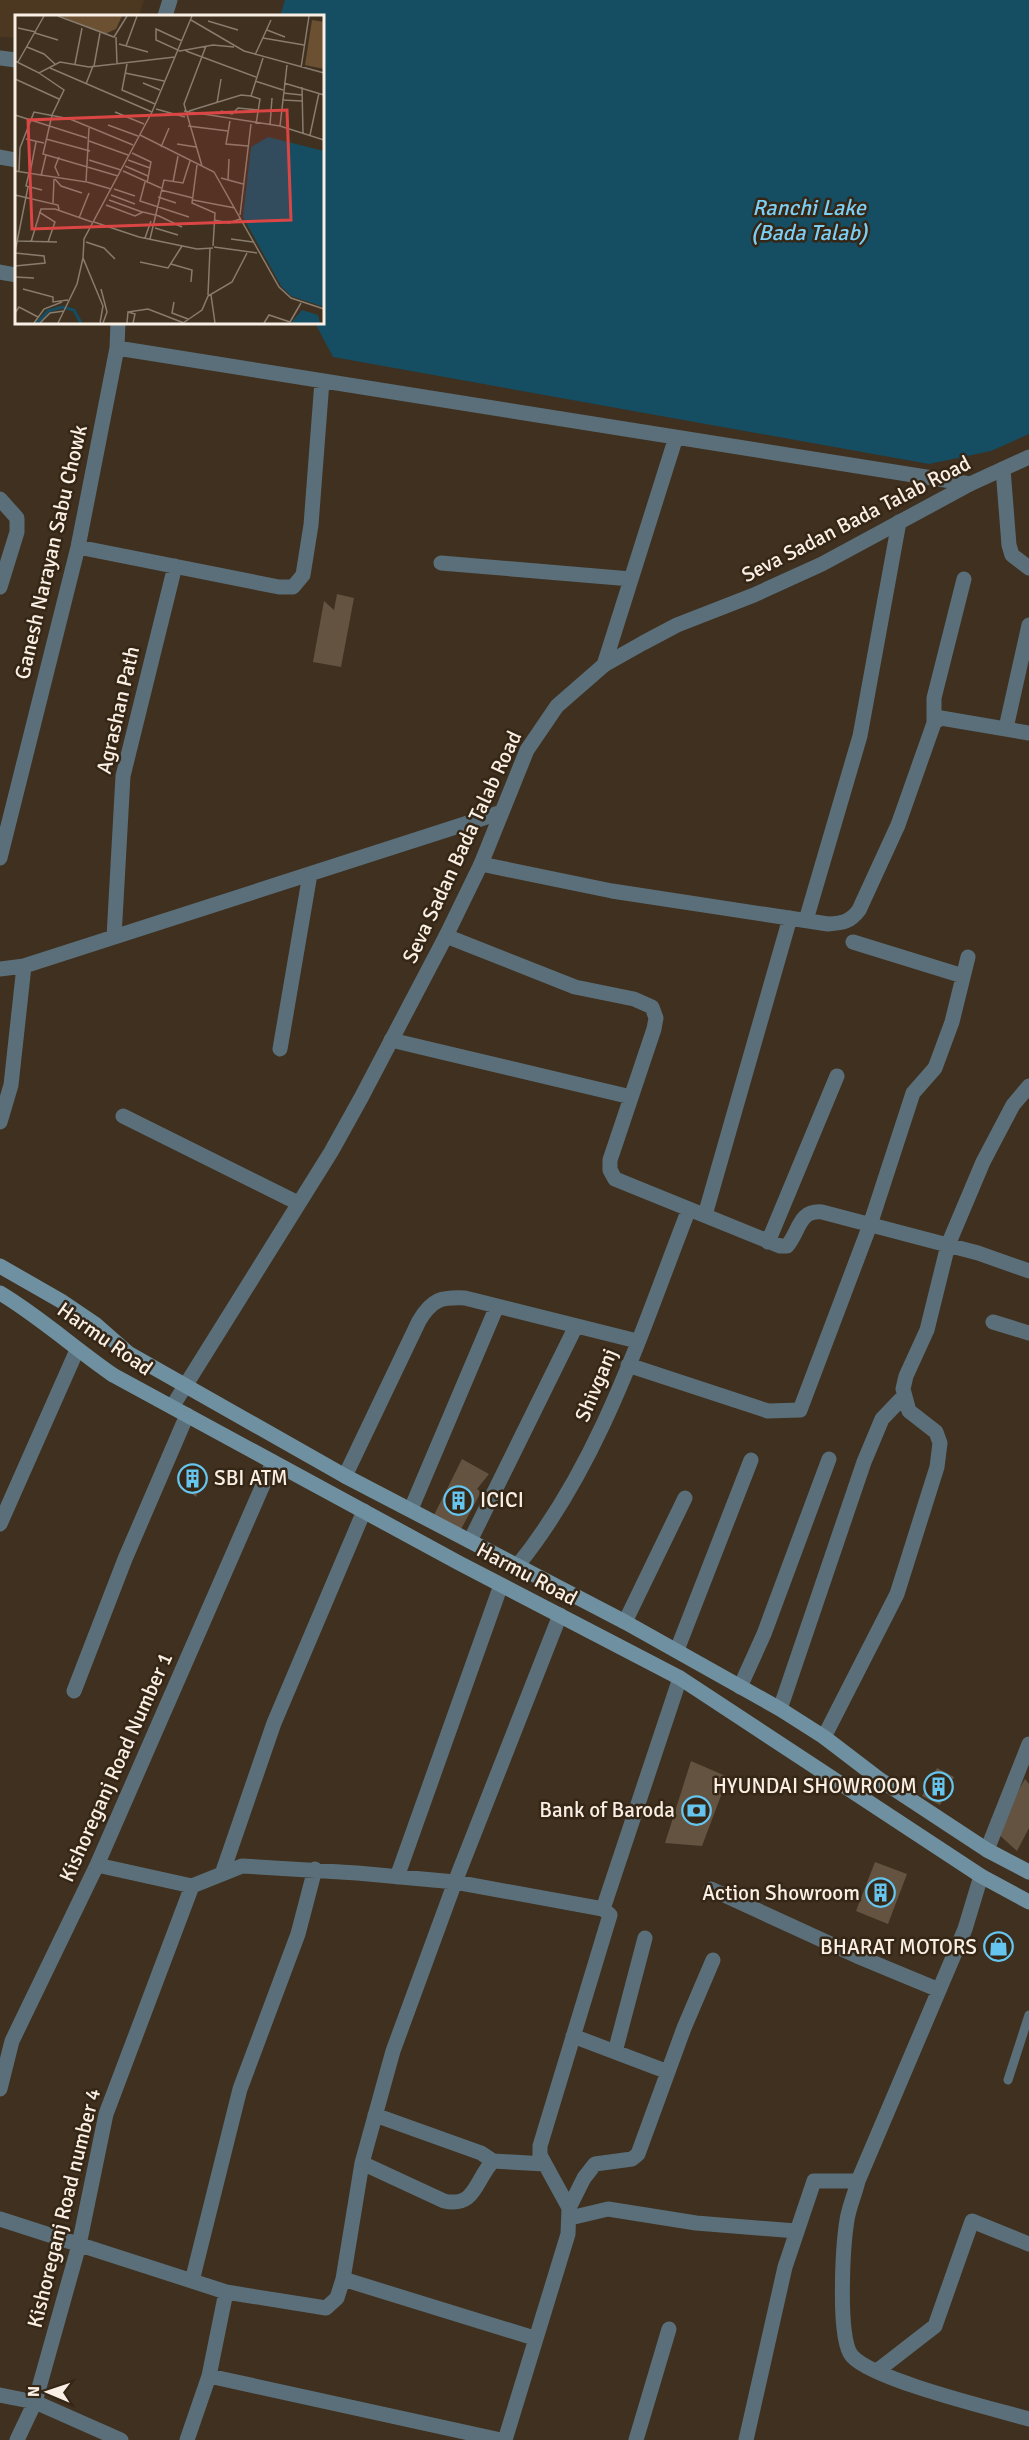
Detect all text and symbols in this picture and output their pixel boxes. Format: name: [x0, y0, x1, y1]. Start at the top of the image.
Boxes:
inset map: [15, 15, 324, 324]
water label: Ranchi Lake (Bada Talab): [751, 194, 868, 246]
street label: Ganesh Narayan Sabu Chowk: [9, 422, 93, 682]
street label: Seva Sadan Bada Talab Road: [737, 450, 975, 588]
street label: Agrashan Path: [91, 644, 145, 776]
street label: Seva Sadan Bada Talab Road: [397, 727, 527, 967]
street label: Harmu Road: [52, 1297, 158, 1381]
street label: Shivganj: [569, 1344, 623, 1426]
building icon: SBI ATM: [177, 1462, 209, 1494]
place label: SBI ATM: [214, 1465, 288, 1491]
building icon: ICICI: [443, 1484, 475, 1516]
place label: ICICI: [480, 1487, 524, 1513]
street label: Harmu Road: [472, 1537, 582, 1611]
street label: Kishoreganj Road Number 1: [54, 1648, 178, 1886]
building icon: HYUNDAI SHOWROOM: [922, 1770, 954, 1802]
place label: HYUNDAI SHOWROOM: [713, 1773, 917, 1799]
bank icon: Bank of Baroda: [680, 1794, 712, 1826]
place label: Bank of Baroda: [539, 1797, 675, 1823]
building icon: Action Showroom: [865, 1877, 897, 1909]
place label: Action Showroom: [702, 1880, 860, 1906]
shop icon: BHARAT MOTORS: [982, 1931, 1014, 1963]
place label: BHARAT MOTORS: [820, 1934, 977, 1960]
street label: Kishoreganj Road number 4: [22, 2086, 106, 2330]
north arrow: [18, 2362, 78, 2422]
text: N: [24, 2386, 44, 2397]

